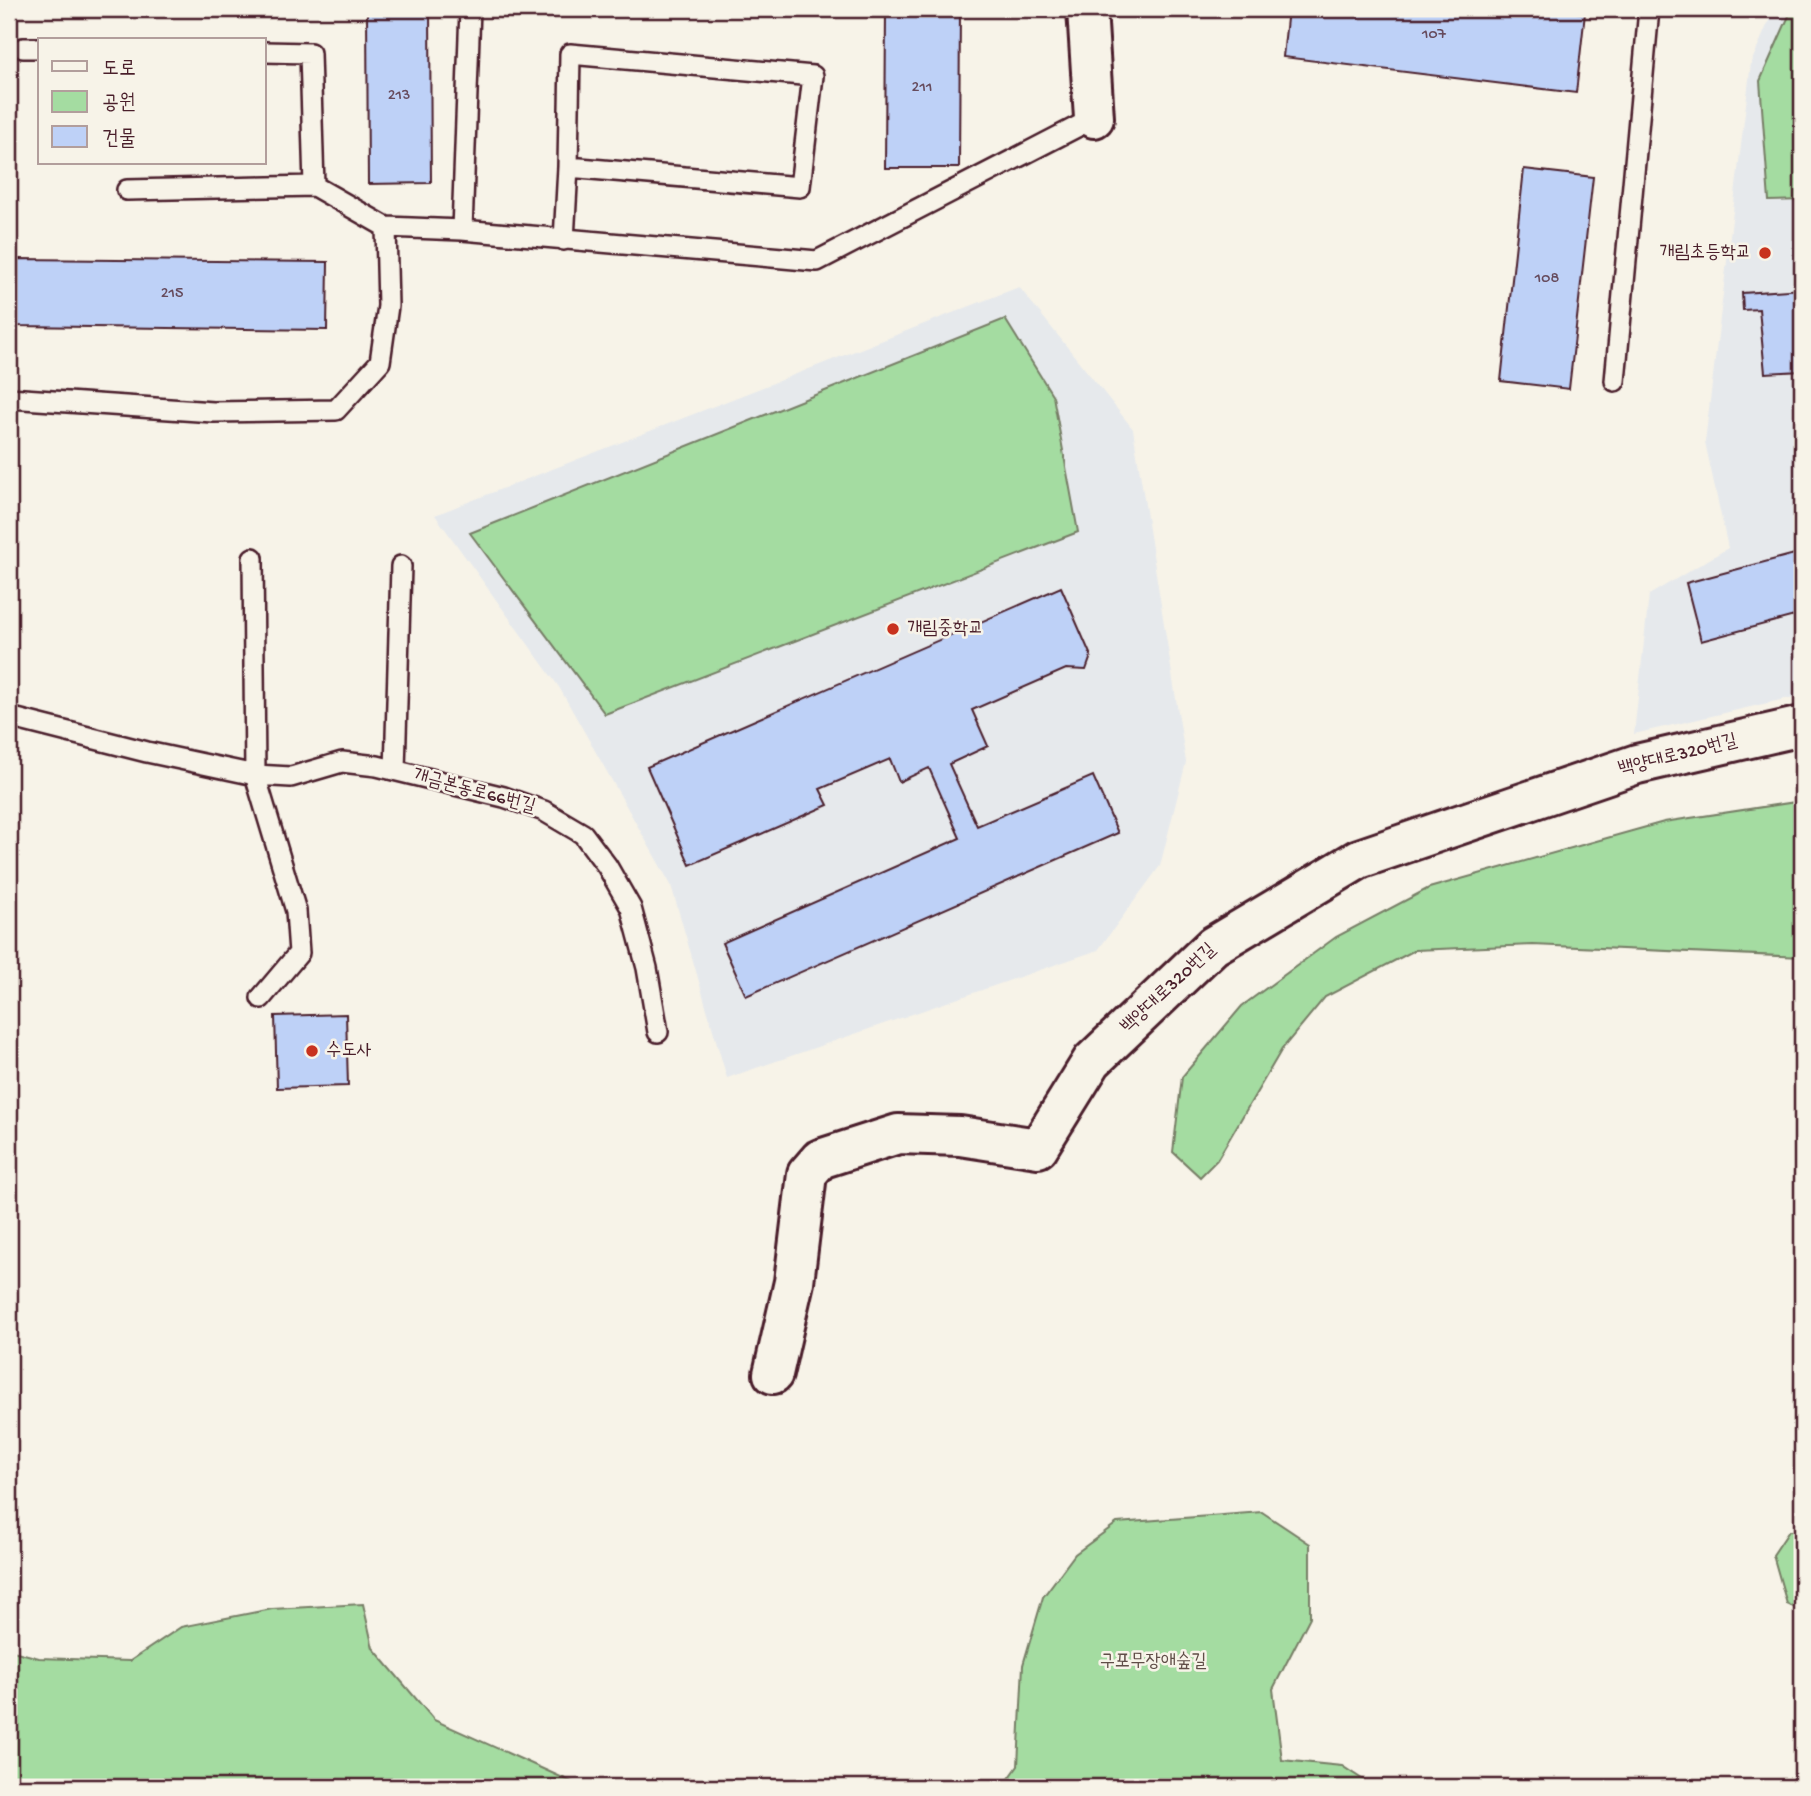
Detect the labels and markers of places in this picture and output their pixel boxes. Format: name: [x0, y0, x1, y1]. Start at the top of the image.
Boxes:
place label: 개림초등학교: [1659, 242, 1751, 265]
marker: 개림초등학교: [1757, 245, 1773, 261]
place label: 개림중학교: [907, 618, 983, 641]
marker: 개림중학교: [885, 621, 901, 637]
place label: 수도사: [326, 1040, 372, 1063]
marker: 수도사: [304, 1043, 320, 1059]

